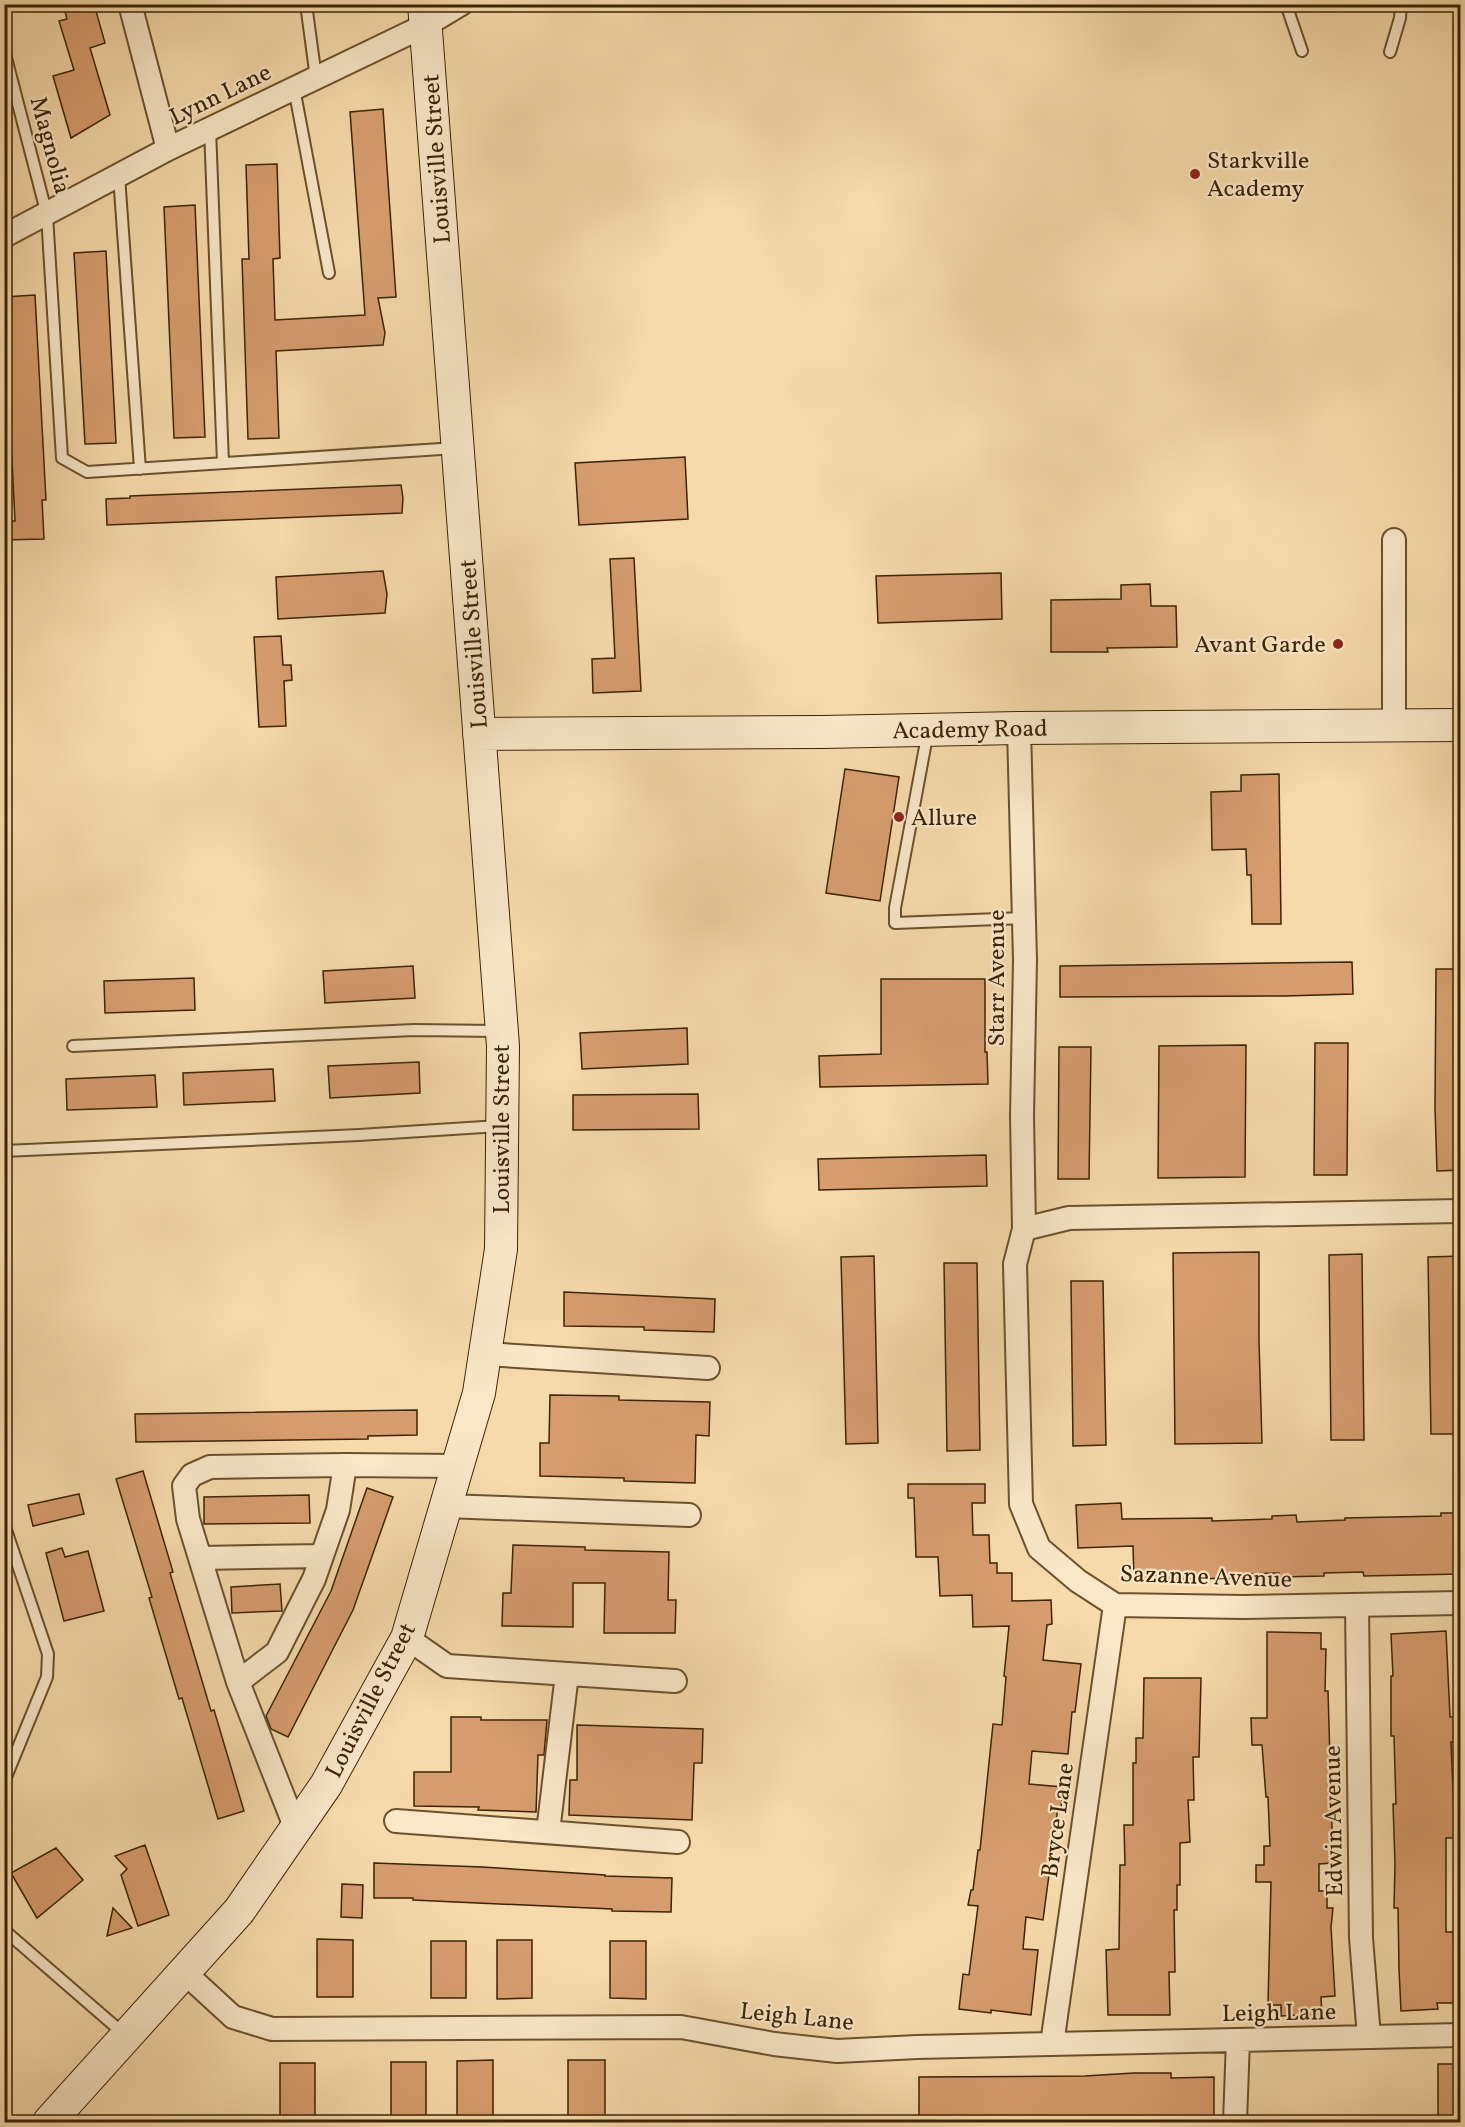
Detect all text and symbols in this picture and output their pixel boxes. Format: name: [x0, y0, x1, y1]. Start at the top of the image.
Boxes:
street label: Lynn Lane: [164, 57, 277, 135]
street label: Louisville Street: [415, 73, 461, 245]
street label: Magnolia: [20, 93, 78, 198]
place label: Starkville Academy: [1207, 145, 1309, 207]
marker: Starkville Academy: [1188, 167, 1202, 181]
street label: Louisville Street: [452, 558, 498, 730]
place label: Avant Garde: [1194, 629, 1326, 663]
marker: Avant Garde: [1331, 637, 1345, 651]
street label: Academy Road: [892, 713, 1048, 749]
place label: Allure: [911, 802, 977, 836]
marker: Allure: [892, 810, 906, 824]
street label: Starr Avenue: [981, 909, 1015, 1047]
street label: Louisville Street: [486, 1044, 520, 1214]
street label: Sazanne Avenue: [1119, 1558, 1293, 1598]
street label: Louisville Street: [318, 1617, 426, 1784]
street label: Edwin Avenue: [1317, 1745, 1353, 1897]
street label: Bryce Lane: [1034, 1761, 1084, 1880]
street label: Leigh Lane: [738, 1995, 856, 2041]
street label: Leigh Lane: [1221, 1996, 1337, 2032]

